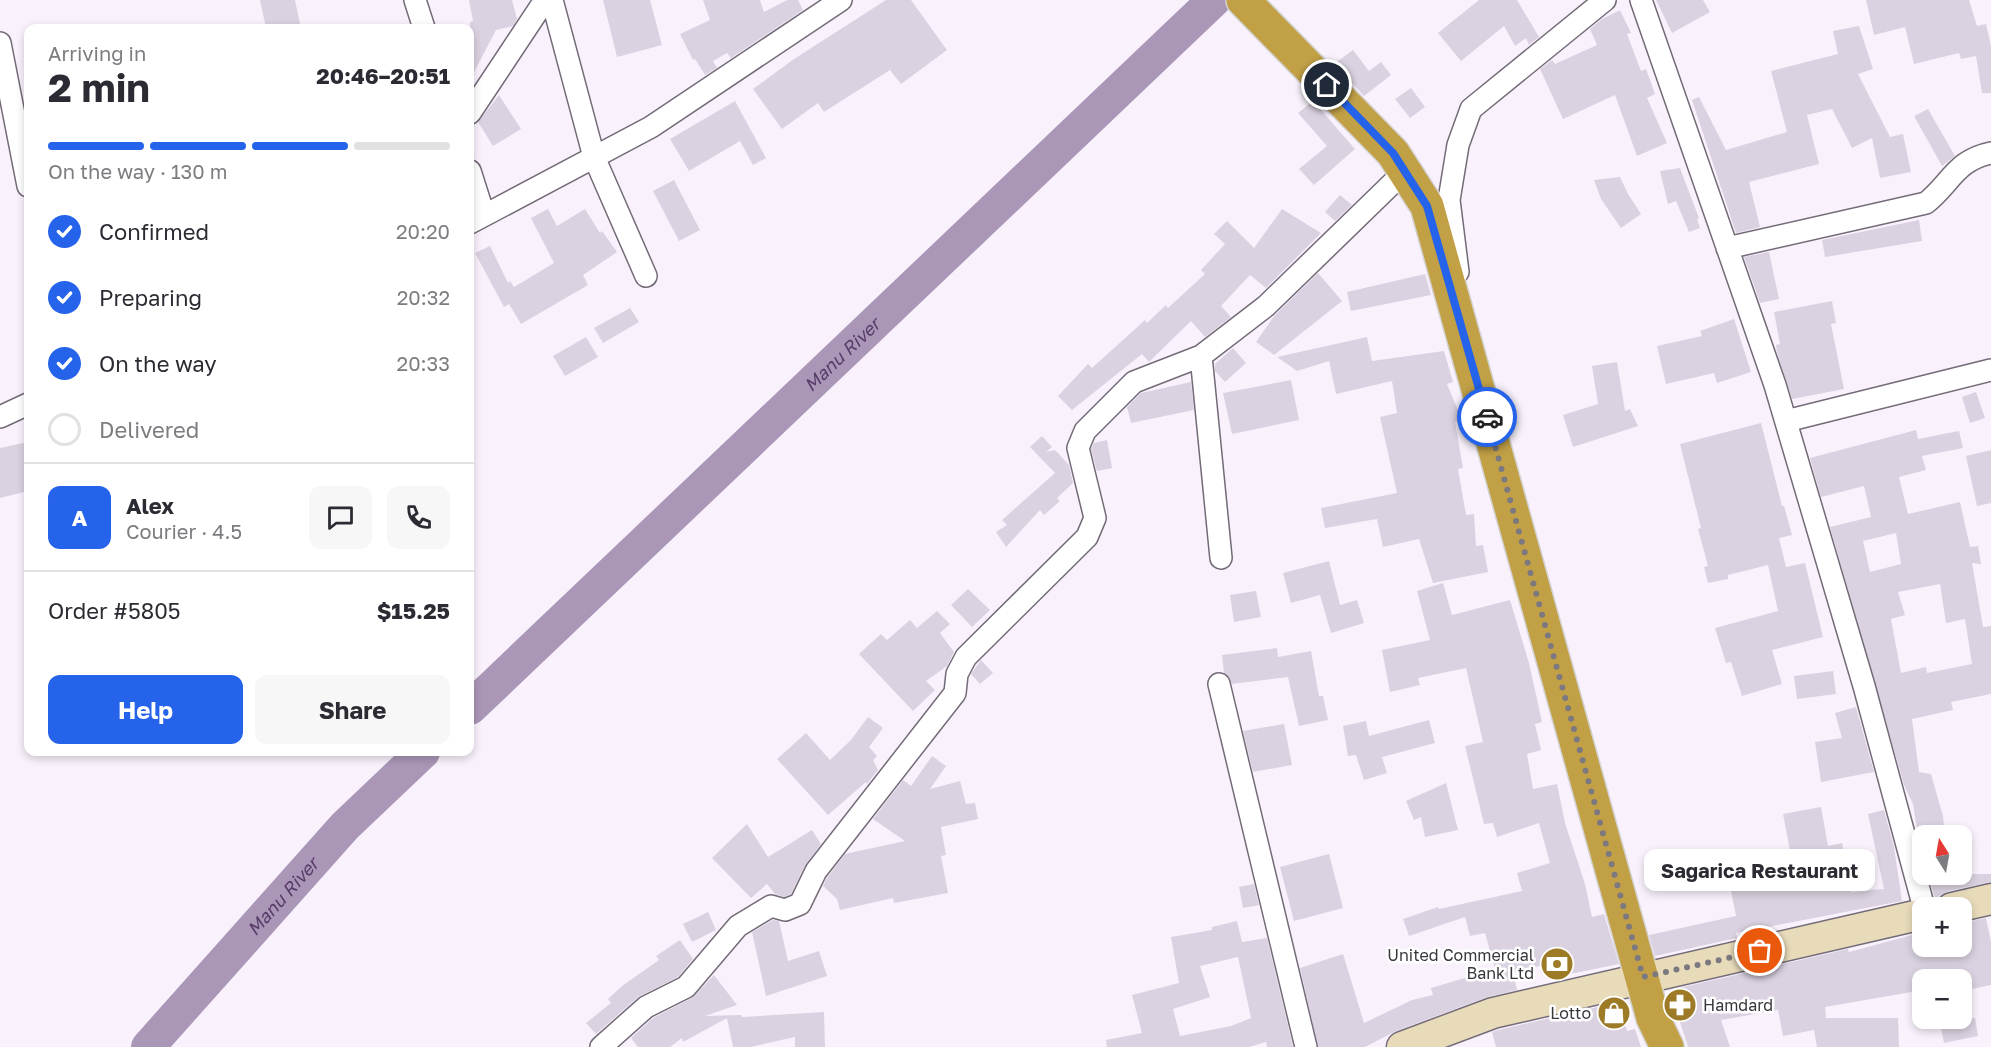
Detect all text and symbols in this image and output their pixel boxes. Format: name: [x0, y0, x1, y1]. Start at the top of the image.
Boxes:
text: Arriving in: [48, 41, 146, 65]
pin: [1301, 59, 1352, 110]
text: 20:46–20:51: [316, 62, 450, 89]
text: 2 min: [48, 64, 150, 111]
icon: home: [1310, 68, 1343, 101]
text: On the way · 130 m: [48, 159, 227, 183]
icon: check: [48, 215, 81, 248]
text: Confirmed: [99, 218, 209, 245]
text: 20:20: [396, 219, 450, 243]
icon: check: [48, 281, 81, 314]
text: Preparing: [99, 284, 202, 311]
text: 20:32: [397, 285, 450, 309]
water label: Manu River: [799, 311, 886, 396]
icon: check: [48, 347, 81, 380]
text: On the way: [99, 350, 217, 377]
text: 20:33: [397, 351, 450, 375]
courier: [1457, 387, 1517, 447]
icon: car: [1471, 401, 1504, 434]
text: Delivered: [99, 416, 199, 443]
button: chat: [309, 486, 372, 549]
button: phone: [387, 486, 450, 549]
text: Alex: [126, 492, 174, 519]
text: A: [72, 504, 87, 531]
text: Courier · 4.5: [126, 519, 242, 543]
text: Order #5805: [48, 597, 181, 624]
text: $15.25: [377, 597, 450, 624]
button: Help: [48, 675, 243, 744]
button: Share: [255, 675, 450, 744]
north arrow: [1912, 825, 1972, 885]
map controls: [1912, 825, 1972, 1029]
callout: Sagarica Restaurant: [1644, 849, 1876, 891]
water label: Manu River: [242, 851, 325, 940]
text: Sagarica Restaurant: [1661, 858, 1858, 882]
button: +: [1912, 897, 1972, 957]
pin: [1734, 925, 1785, 976]
icon: bag: [1743, 934, 1776, 967]
place label: United Commercial Bank Ltd: [1387, 945, 1534, 983]
bank icon: United Commercial Bank Ltd: [1539, 946, 1575, 982]
button: −: [1912, 969, 1972, 1029]
pharmacy icon: Hamdard: [1662, 987, 1698, 1023]
shop icon: Lotto: [1596, 995, 1632, 1031]
place label: Hamdard: [1703, 995, 1773, 1015]
place label: Lotto: [1550, 1003, 1591, 1023]

